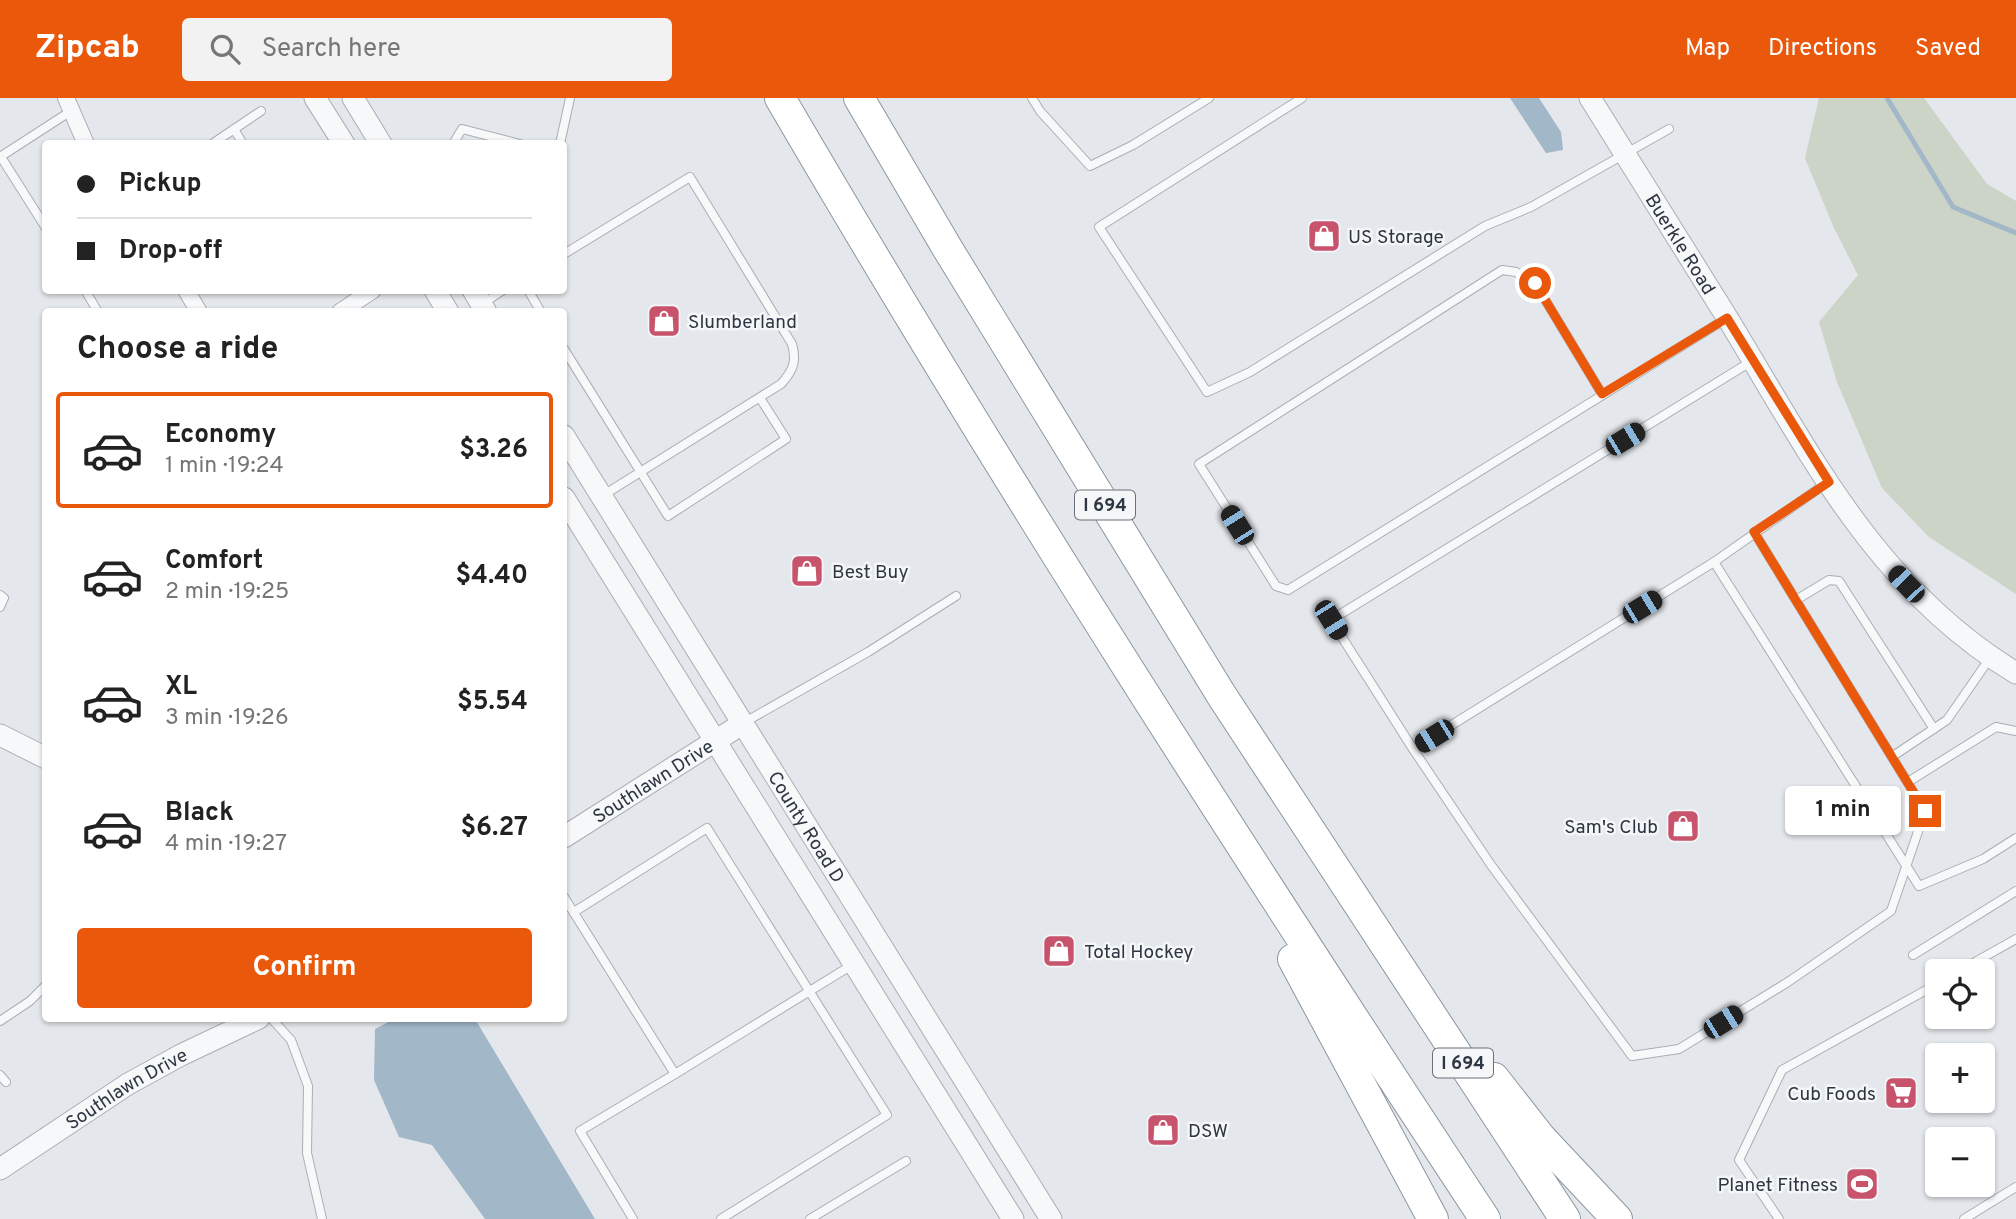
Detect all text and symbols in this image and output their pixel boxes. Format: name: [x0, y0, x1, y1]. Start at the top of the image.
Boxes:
search box: [182, 18, 672, 81]
text: Zipcab: [35, 28, 140, 70]
icon: search: [206, 30, 244, 68]
text: Search here: [262, 33, 401, 66]
text: Map: [1685, 34, 1730, 64]
text: Directions: [1768, 34, 1877, 64]
text: Saved: [1915, 34, 1981, 64]
text: Pickup: [119, 168, 202, 201]
street label: Buerkle Road: [1639, 190, 1720, 300]
shop icon: US Storage: [1305, 217, 1343, 255]
place label: US Storage: [1348, 226, 1444, 250]
text: Drop-off: [119, 235, 222, 268]
route start: [1519, 267, 1551, 299]
shop icon: Slumberland: [645, 302, 683, 340]
place label: Slumberland: [688, 311, 797, 335]
text: Choose a ride: [77, 330, 278, 370]
icon: car: [81, 419, 144, 482]
text: Economy: [165, 419, 276, 452]
car: [1602, 419, 1649, 459]
text: $3.26: [459, 434, 528, 467]
text: 1 min · 19:24: [165, 452, 284, 481]
road number: I 694: [1075, 491, 1135, 520]
car: [1217, 502, 1258, 548]
icon: car: [81, 545, 144, 608]
text: Comfort: [165, 545, 263, 578]
shop icon: Best Buy: [788, 552, 826, 590]
text: $4.40: [456, 560, 528, 593]
place label: Best Buy: [832, 561, 908, 585]
car: [1884, 562, 1929, 606]
text: 2 min · 19:25: [165, 578, 289, 607]
car: [1619, 587, 1666, 627]
car: [1311, 597, 1352, 643]
icon: car: [81, 671, 144, 734]
text: XL: [165, 671, 197, 704]
text: $5.54: [457, 686, 528, 719]
text: 3 min · 19:26: [165, 704, 289, 733]
car: [1411, 716, 1458, 756]
street label: Southlawn Drive: [589, 735, 719, 830]
street label: County Road D: [761, 767, 849, 888]
callout: 1 min: [1785, 786, 1900, 836]
route end: [1909, 795, 1941, 827]
text: 1 min: [1815, 796, 1871, 825]
icon: car: [81, 797, 144, 860]
text: Black: [165, 797, 234, 830]
shop icon: Sam's Club: [1664, 807, 1702, 845]
text: $6.27: [460, 812, 528, 845]
place label: Sam's Club: [1564, 816, 1658, 840]
text: 4 min · 19:27: [165, 830, 287, 859]
button: Confirm: [77, 928, 532, 1008]
shop icon: Total Hockey: [1040, 932, 1078, 970]
place label: Total Hockey: [1084, 941, 1193, 965]
map controls: [1925, 959, 1995, 1197]
button: locate: [1925, 959, 1995, 1029]
car: [1700, 1002, 1747, 1042]
button: +: [1925, 1043, 1995, 1113]
street label: Southlawn Drive: [62, 1044, 192, 1136]
road number: I 694: [1433, 1048, 1493, 1078]
supermarket icon: Cub Foods: [1882, 1074, 1920, 1112]
place label: Cub Foods: [1787, 1083, 1876, 1107]
shop icon: DSW: [1144, 1111, 1182, 1149]
place label: DSW: [1188, 1120, 1228, 1144]
button: −: [1925, 1127, 1995, 1197]
sports icon: Planet Fitness: [1843, 1165, 1881, 1203]
place label: Planet Fitness: [1717, 1174, 1838, 1198]

